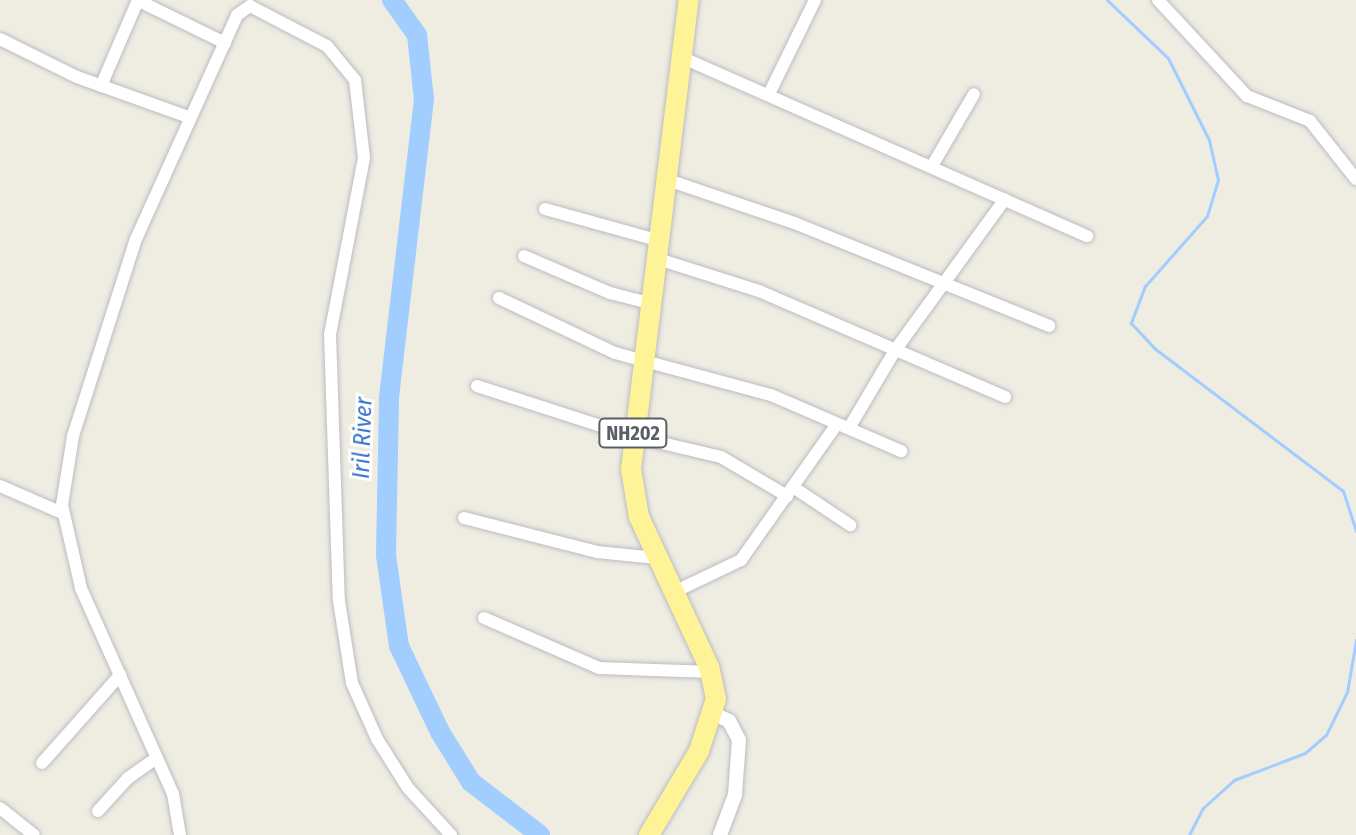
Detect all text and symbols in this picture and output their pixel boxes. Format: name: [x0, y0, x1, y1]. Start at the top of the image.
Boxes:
water label: Iril River: [347, 397, 379, 479]
road number: NH202: [597, 417, 669, 449]

